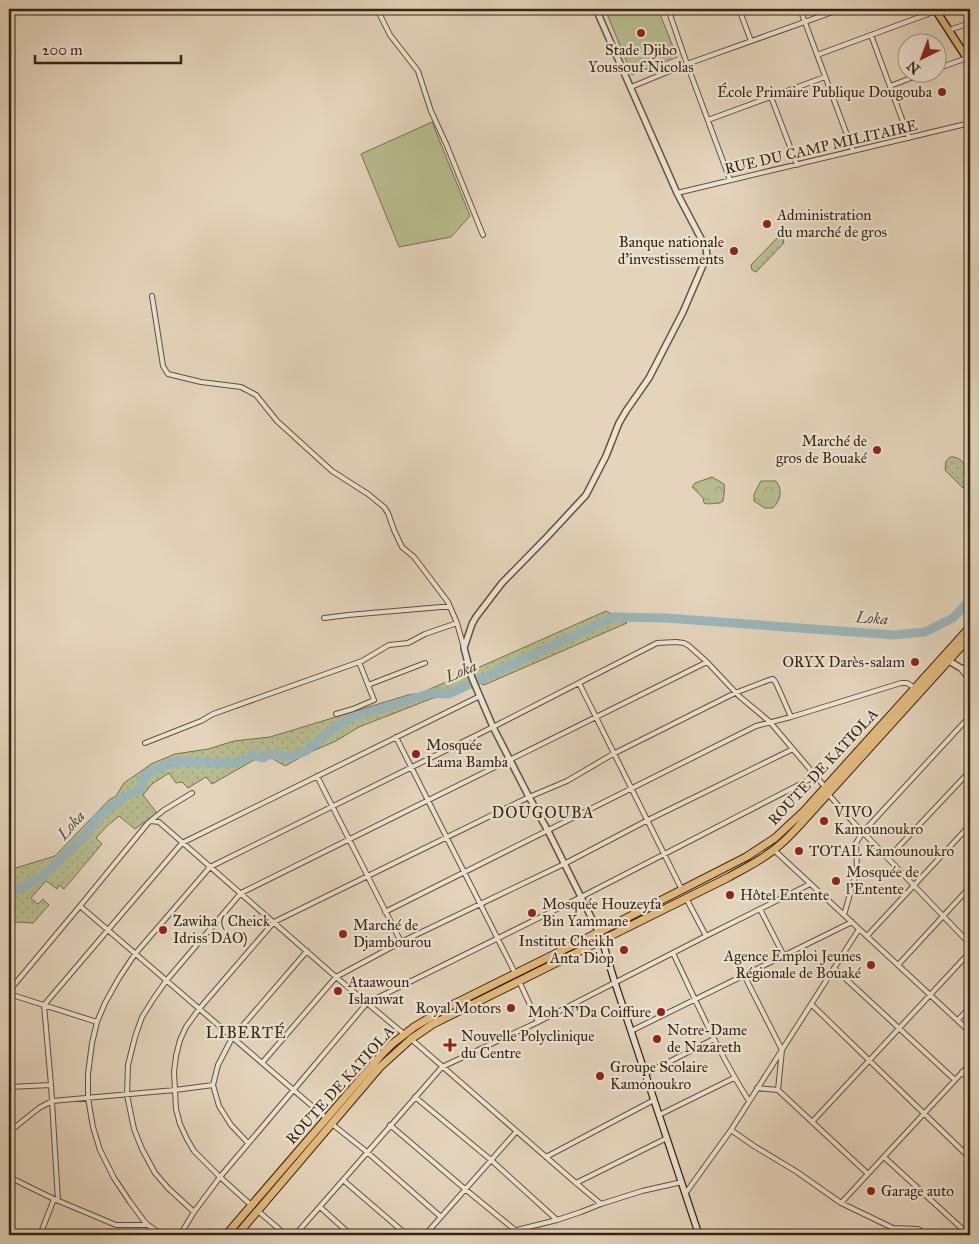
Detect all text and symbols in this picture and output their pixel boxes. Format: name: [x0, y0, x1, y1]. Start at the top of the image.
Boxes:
marker: Stade Djibo Youssouf Nicolas: [635, 27, 647, 39]
scale bar: [35, 32, 181, 64]
north arrow: [896, 32, 946, 82]
text: 200 m: [42, 41, 83, 59]
place label: Stade Djibo Youssouf Nicolas: [588, 41, 694, 76]
text: N: [903, 57, 924, 78]
place label: École Primaire Publique Dougouba: [717, 82, 933, 102]
marker: École Primaire Publique Dougouba: [936, 86, 948, 98]
street label: RUE DU CAMP MILITAIRE: [723, 116, 919, 178]
place label: Administration du marché de gros: [776, 206, 887, 241]
marker: Administration du marché de gros: [761, 218, 773, 230]
place label: Banque nationale d'investissements: [618, 233, 724, 268]
marker: Banque nationale d'investissements: [728, 245, 740, 257]
place label: Marché de gros de Bouaké: [776, 432, 868, 467]
marker: Marché de gros de Bouaké: [871, 444, 883, 456]
water label: Loka: [854, 607, 889, 629]
place label: ORYX Darès-salam: [783, 653, 905, 671]
water label: Loka: [441, 656, 480, 686]
marker: ORYX Darès-salam: [909, 656, 921, 668]
street label: ROUTE DE KATIOLA: [764, 705, 882, 829]
place label: Mosquée Lama Bamba: [426, 736, 509, 771]
marker: Mosquée Lama Bamba: [410, 748, 422, 760]
district label: DOUGOUBA: [492, 803, 594, 822]
place label: VIVO Kamounoukro: [833, 803, 923, 838]
water label: Loka: [53, 806, 89, 844]
marker: VIVO Kamounoukro: [818, 815, 830, 827]
place label: TOTAL Kamounoukro: [809, 842, 955, 860]
marker: TOTAL Kamounoukro: [793, 845, 805, 857]
place label: Mosquée de l'Entente: [846, 863, 919, 898]
marker: Mosquée de l'Entente: [830, 875, 842, 887]
place label: Hôtel Entente: [740, 886, 829, 904]
marker: Hôtel Entente: [724, 889, 736, 901]
place label: Mosquée Houzeyfa Bin Yammane: [542, 895, 662, 930]
marker: Mosquée Houzeyfa Bin Yammane: [526, 907, 538, 919]
place label: Zawiha ( Cheick Idriss DAO): [173, 912, 270, 948]
place label: Marché de Djambourou: [353, 916, 432, 951]
marker: Zawiha ( Cheick Idriss DAO): [157, 924, 169, 936]
marker: Marché de Djambourou: [337, 928, 349, 940]
place label: Institut Cheikh Anta Diop: [519, 932, 615, 967]
marker: Institut Cheikh Anta Diop: [618, 944, 630, 956]
place label: Agence Emploi Jeunes Régionale de Bouaké: [723, 947, 862, 982]
marker: Agence Emploi Jeunes Régionale de Bouaké: [865, 959, 877, 971]
place label: Ataawoun Islamwat: [347, 973, 409, 1008]
marker: Ataawoun Islamwat: [332, 985, 344, 997]
place label: Royal Motors: [415, 999, 501, 1017]
marker: Royal Motors: [505, 1002, 517, 1014]
place label: Moh N'Da Coiffure: [528, 1003, 651, 1021]
marker: Moh N'Da Coiffure: [655, 1006, 667, 1018]
district label: LIBERTÉ: [205, 1021, 287, 1042]
place label: Notre-Dame de Nazareth: [667, 1021, 747, 1056]
street label: ROUTE DE KATIOLA: [282, 1022, 398, 1148]
place label: Nouvelle Polyclinique du Centre: [461, 1027, 595, 1062]
marker: Notre-Dame de Nazareth: [651, 1033, 663, 1045]
marker: Nouvelle Polyclinique du Centre: [443, 1038, 457, 1052]
place label: Groupe Scolaire Kamonoukro: [610, 1058, 708, 1093]
marker: Groupe Scolaire Kamonoukro: [594, 1070, 606, 1082]
place label: Garage auto: [881, 1182, 954, 1200]
marker: Garage auto: [865, 1185, 877, 1197]

